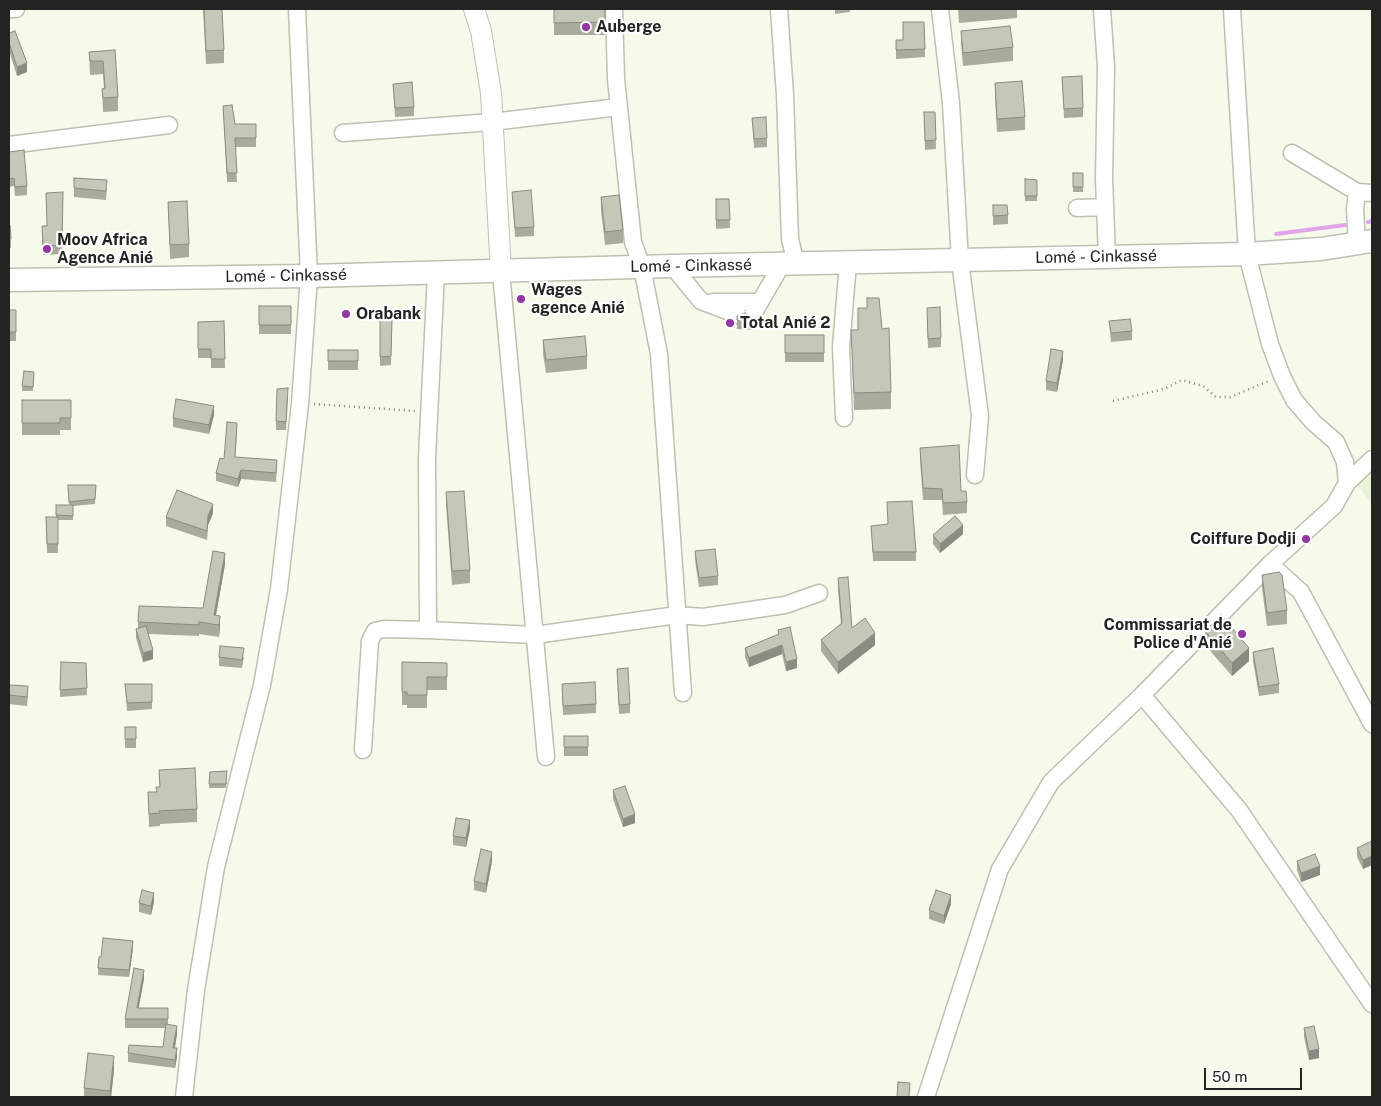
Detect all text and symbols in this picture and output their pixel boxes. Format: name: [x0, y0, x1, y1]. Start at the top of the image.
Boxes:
place label: Auberge: [596, 17, 662, 37]
marker: Auberge: [580, 21, 592, 33]
place label: Moov Africa Agence Anié: [57, 230, 153, 268]
marker: Moov Africa Agence Anié: [41, 243, 53, 255]
street label: Lomé - Cinkassé: [1035, 246, 1157, 268]
street label: Lomé - Cinkassé: [630, 255, 752, 277]
street label: Lomé - Cinkassé: [225, 265, 347, 287]
place label: Wages agence Anié: [531, 280, 625, 318]
marker: Wages agence Anié: [515, 293, 527, 305]
place label: Orabank: [356, 304, 421, 324]
marker: Orabank: [340, 308, 352, 320]
place label: Total Anié 2: [740, 313, 831, 333]
marker: Total Anié 2: [724, 317, 736, 329]
place label: Coiffure Dodji: [1190, 529, 1296, 549]
marker: Coiffure Dodji: [1300, 533, 1312, 545]
place label: Commissariat de Police d'Anié: [1104, 615, 1232, 653]
marker: Commissariat de Police d'Anié: [1236, 628, 1248, 640]
scale bar: [1206, 1058, 1304, 1090]
text: 50 m: [1212, 1068, 1247, 1085]

